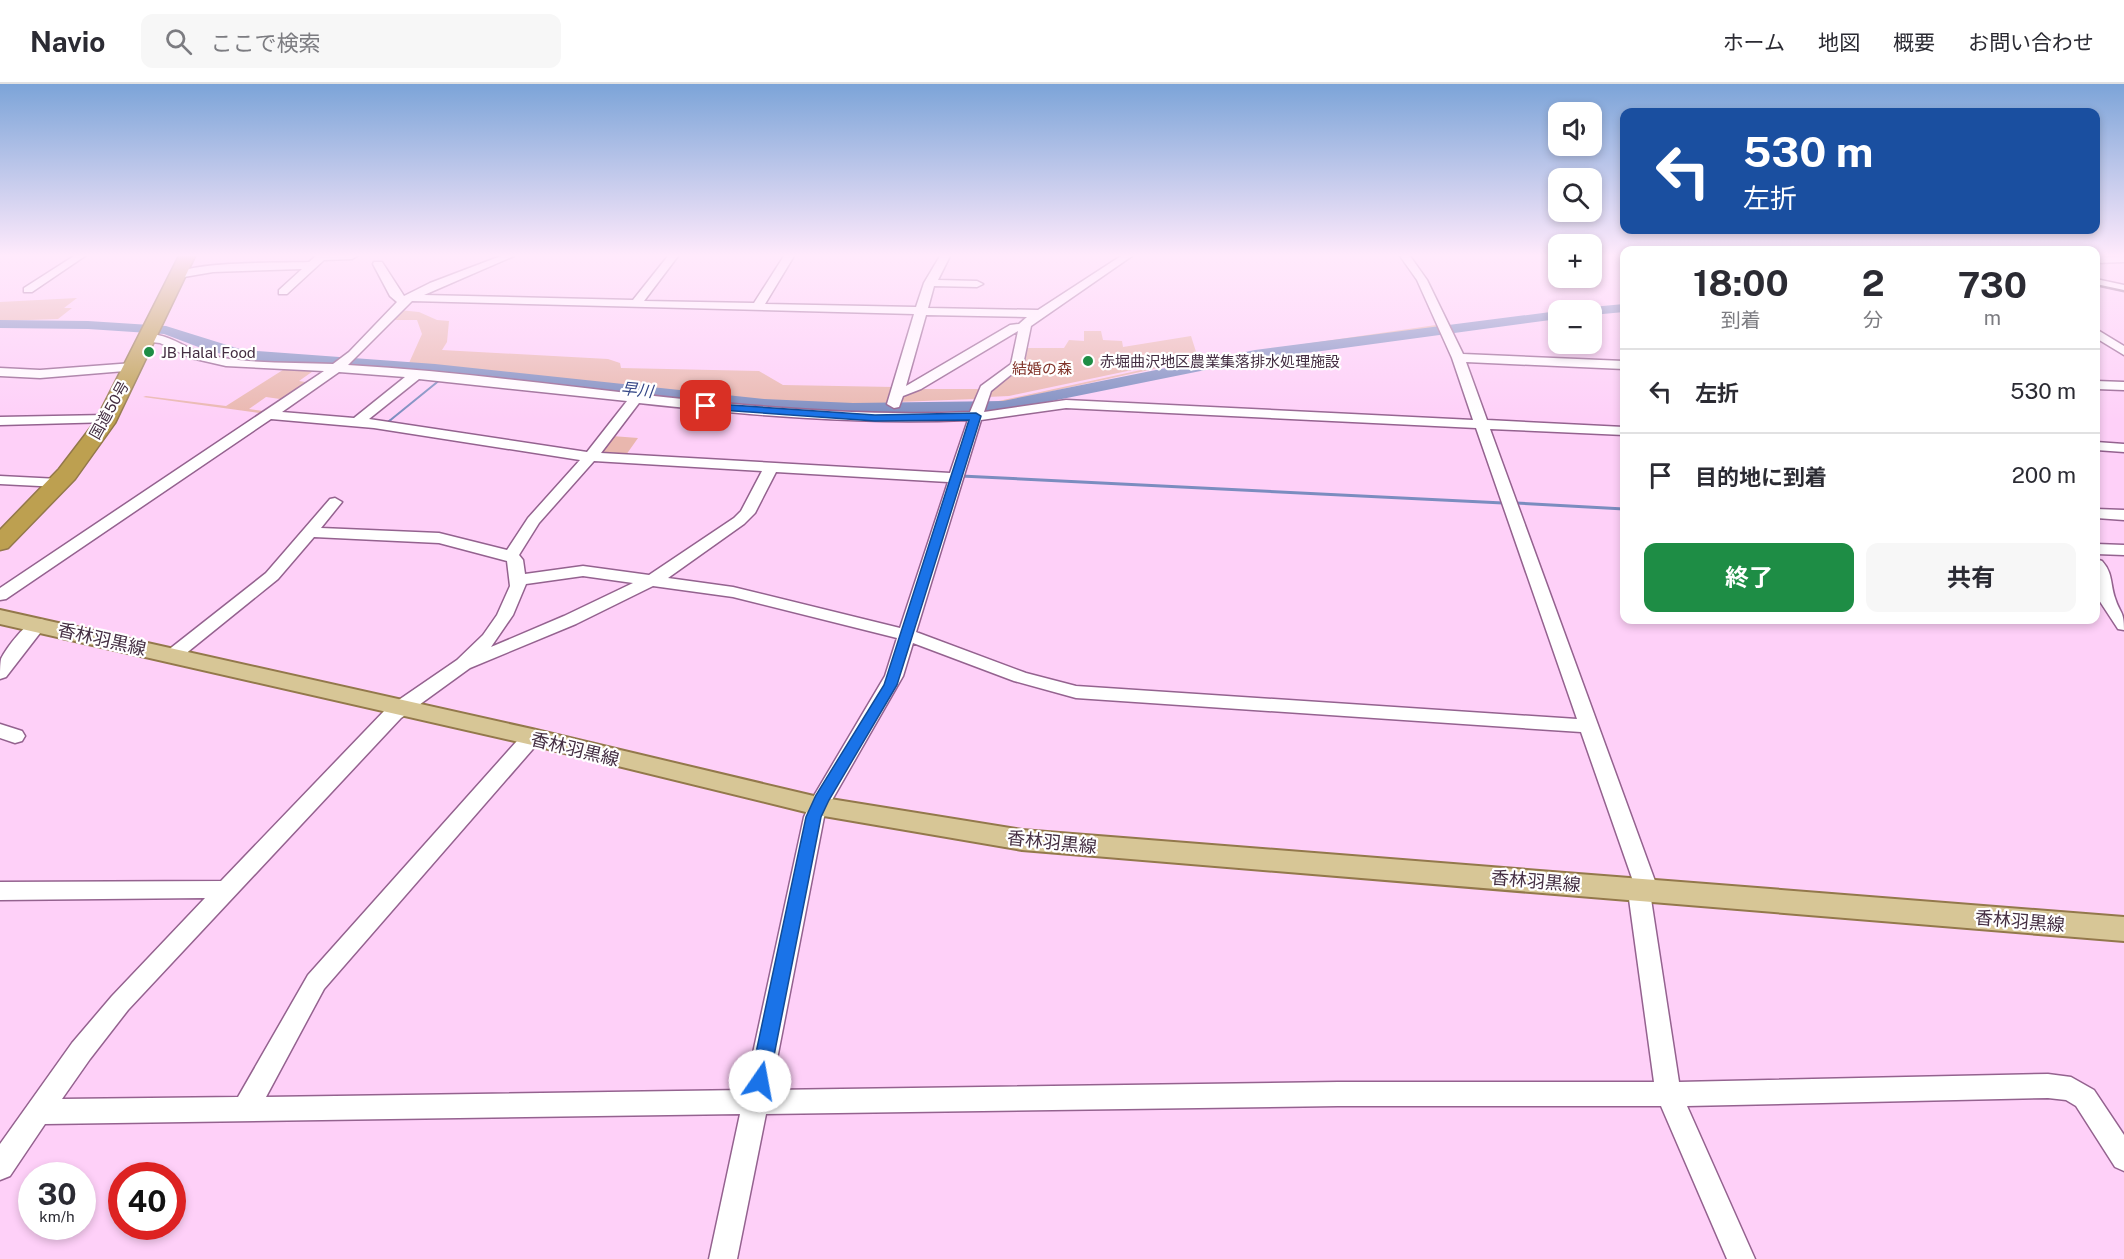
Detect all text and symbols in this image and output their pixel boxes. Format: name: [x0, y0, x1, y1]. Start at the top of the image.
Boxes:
search box: [141, 14, 561, 68]
text: Navio: [30, 25, 105, 58]
icon: search: [162, 25, 195, 58]
text: ここで検索: [210, 30, 320, 56]
text: ホーム: [1723, 30, 1785, 55]
text: 地図: [1818, 30, 1860, 55]
text: 概要: [1893, 30, 1935, 55]
text: お問い合わせ: [1968, 30, 2094, 55]
map controls: [1548, 102, 1602, 354]
button: sound: [1548, 102, 1602, 156]
text: 530 m: [1743, 127, 1873, 176]
icon: left: [1644, 132, 1722, 210]
button: search: [1548, 168, 1602, 222]
text: 左折: [1743, 182, 1797, 214]
button: +: [1548, 234, 1602, 288]
text: 18:00: [1693, 262, 1789, 304]
text: 2: [1862, 262, 1885, 304]
text: 730: [1958, 264, 2027, 306]
button: −: [1548, 300, 1602, 354]
text: m: [1984, 306, 2001, 330]
text: 到着: [1721, 308, 1761, 332]
text: 分: [1863, 308, 1883, 332]
place label: JB Halal Food: [161, 344, 256, 361]
marker: JB Halal Food: [142, 345, 156, 359]
place label: 赤堀曲沢地区農業集落排水処理施設: [1100, 353, 1340, 370]
marker: 赤堀曲沢地区農業集落排水処理施設: [1081, 354, 1095, 368]
park label: 結婚の森: [1012, 360, 1072, 377]
icon: left: [1644, 375, 1677, 408]
street label: 国道50号: [86, 378, 132, 442]
text: 530 m: [2010, 378, 2076, 404]
water label: 早川: [620, 379, 656, 401]
pin: [680, 380, 731, 431]
text: 左折: [1695, 380, 1739, 406]
icon: arrive: [689, 389, 722, 422]
icon: arrive: [1644, 459, 1677, 492]
text: 200 m: [2012, 462, 2076, 488]
text: 目的地に到着: [1695, 464, 1827, 490]
button: 終了: [1644, 543, 1854, 612]
button: 共有: [1866, 543, 2076, 612]
street label: 香林羽黒線: [56, 619, 148, 659]
street label: 香林羽黒線: [529, 728, 621, 770]
street label: 香林羽黒線: [1006, 827, 1098, 857]
street label: 香林羽黒線: [1490, 867, 1582, 895]
street label: 香林羽黒線: [1974, 907, 2066, 935]
position arrow: [728, 1049, 792, 1113]
speed limit sign: 40: [108, 1162, 186, 1240]
text: 30: [37, 1176, 77, 1212]
text: km/h: [39, 1208, 75, 1225]

